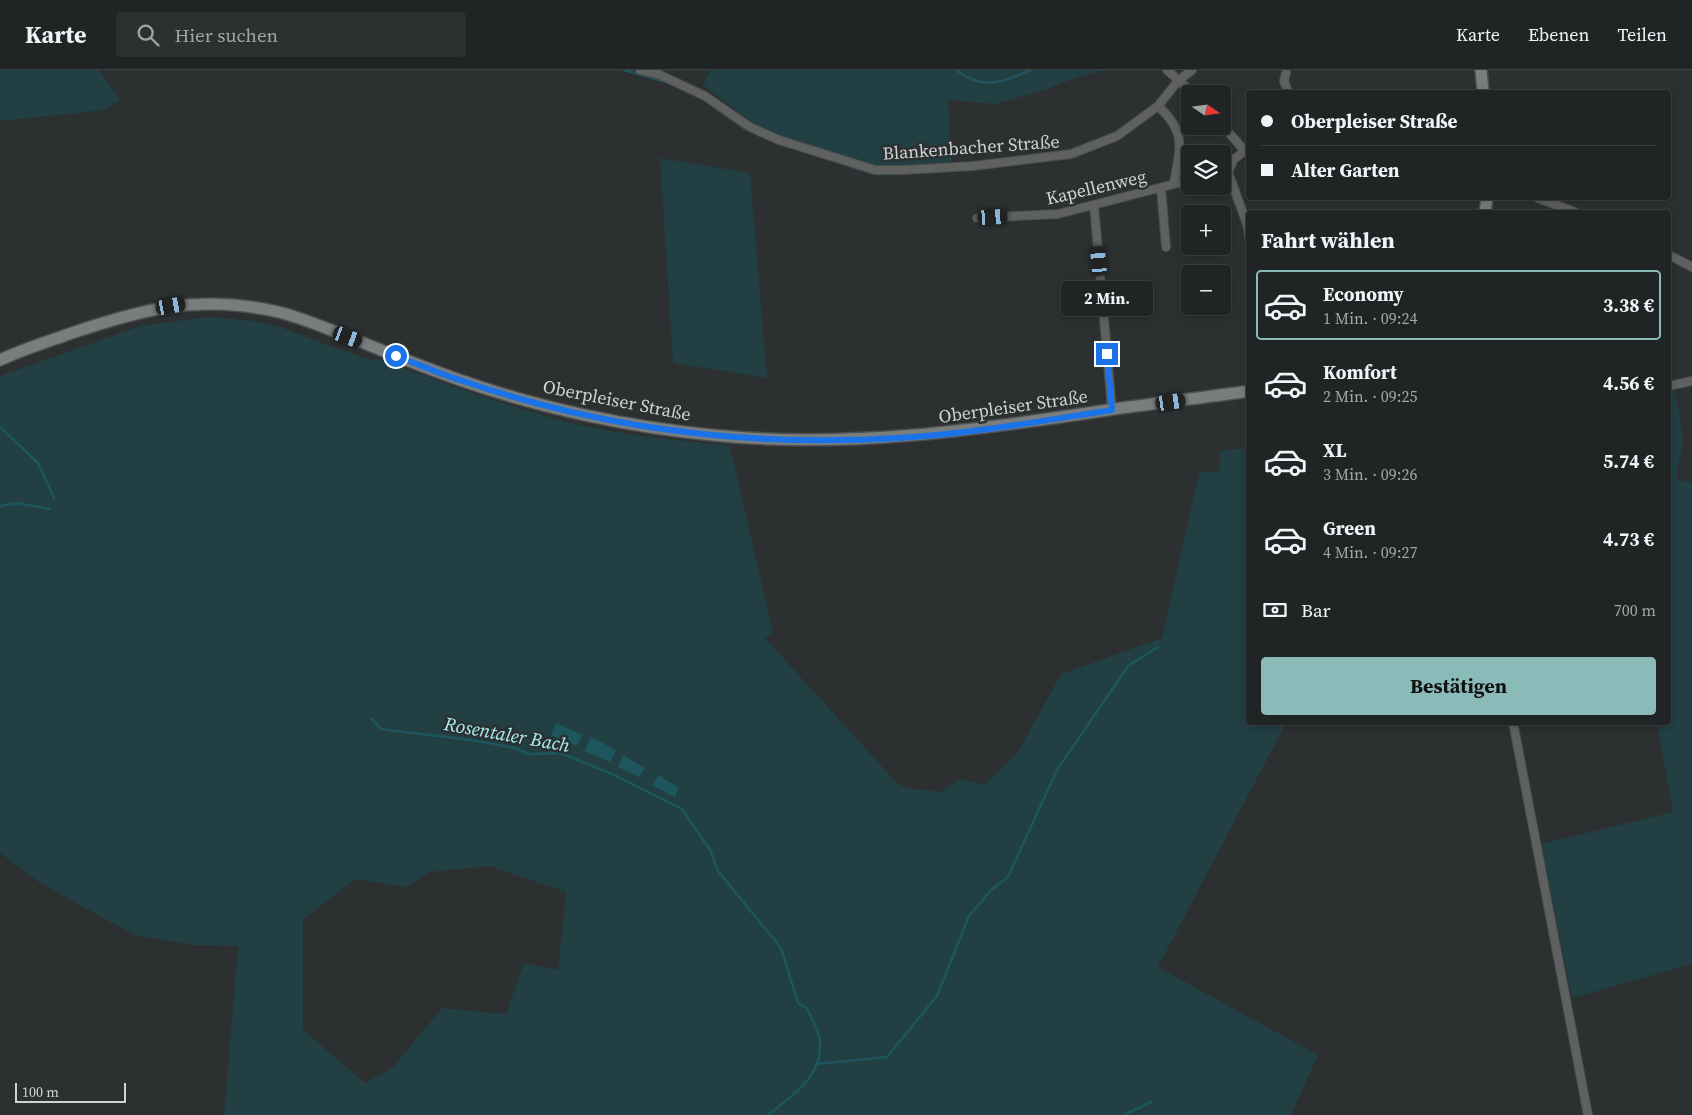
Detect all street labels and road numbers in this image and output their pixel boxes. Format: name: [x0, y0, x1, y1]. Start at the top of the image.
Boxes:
street label: Blankenbacher Straße: [882, 128, 1060, 166]
street label: Kapellenweg: [1043, 163, 1149, 211]
street label: Oberpleiser Straße: [541, 373, 693, 427]
street label: Oberpleiser Straße: [937, 383, 1089, 429]

